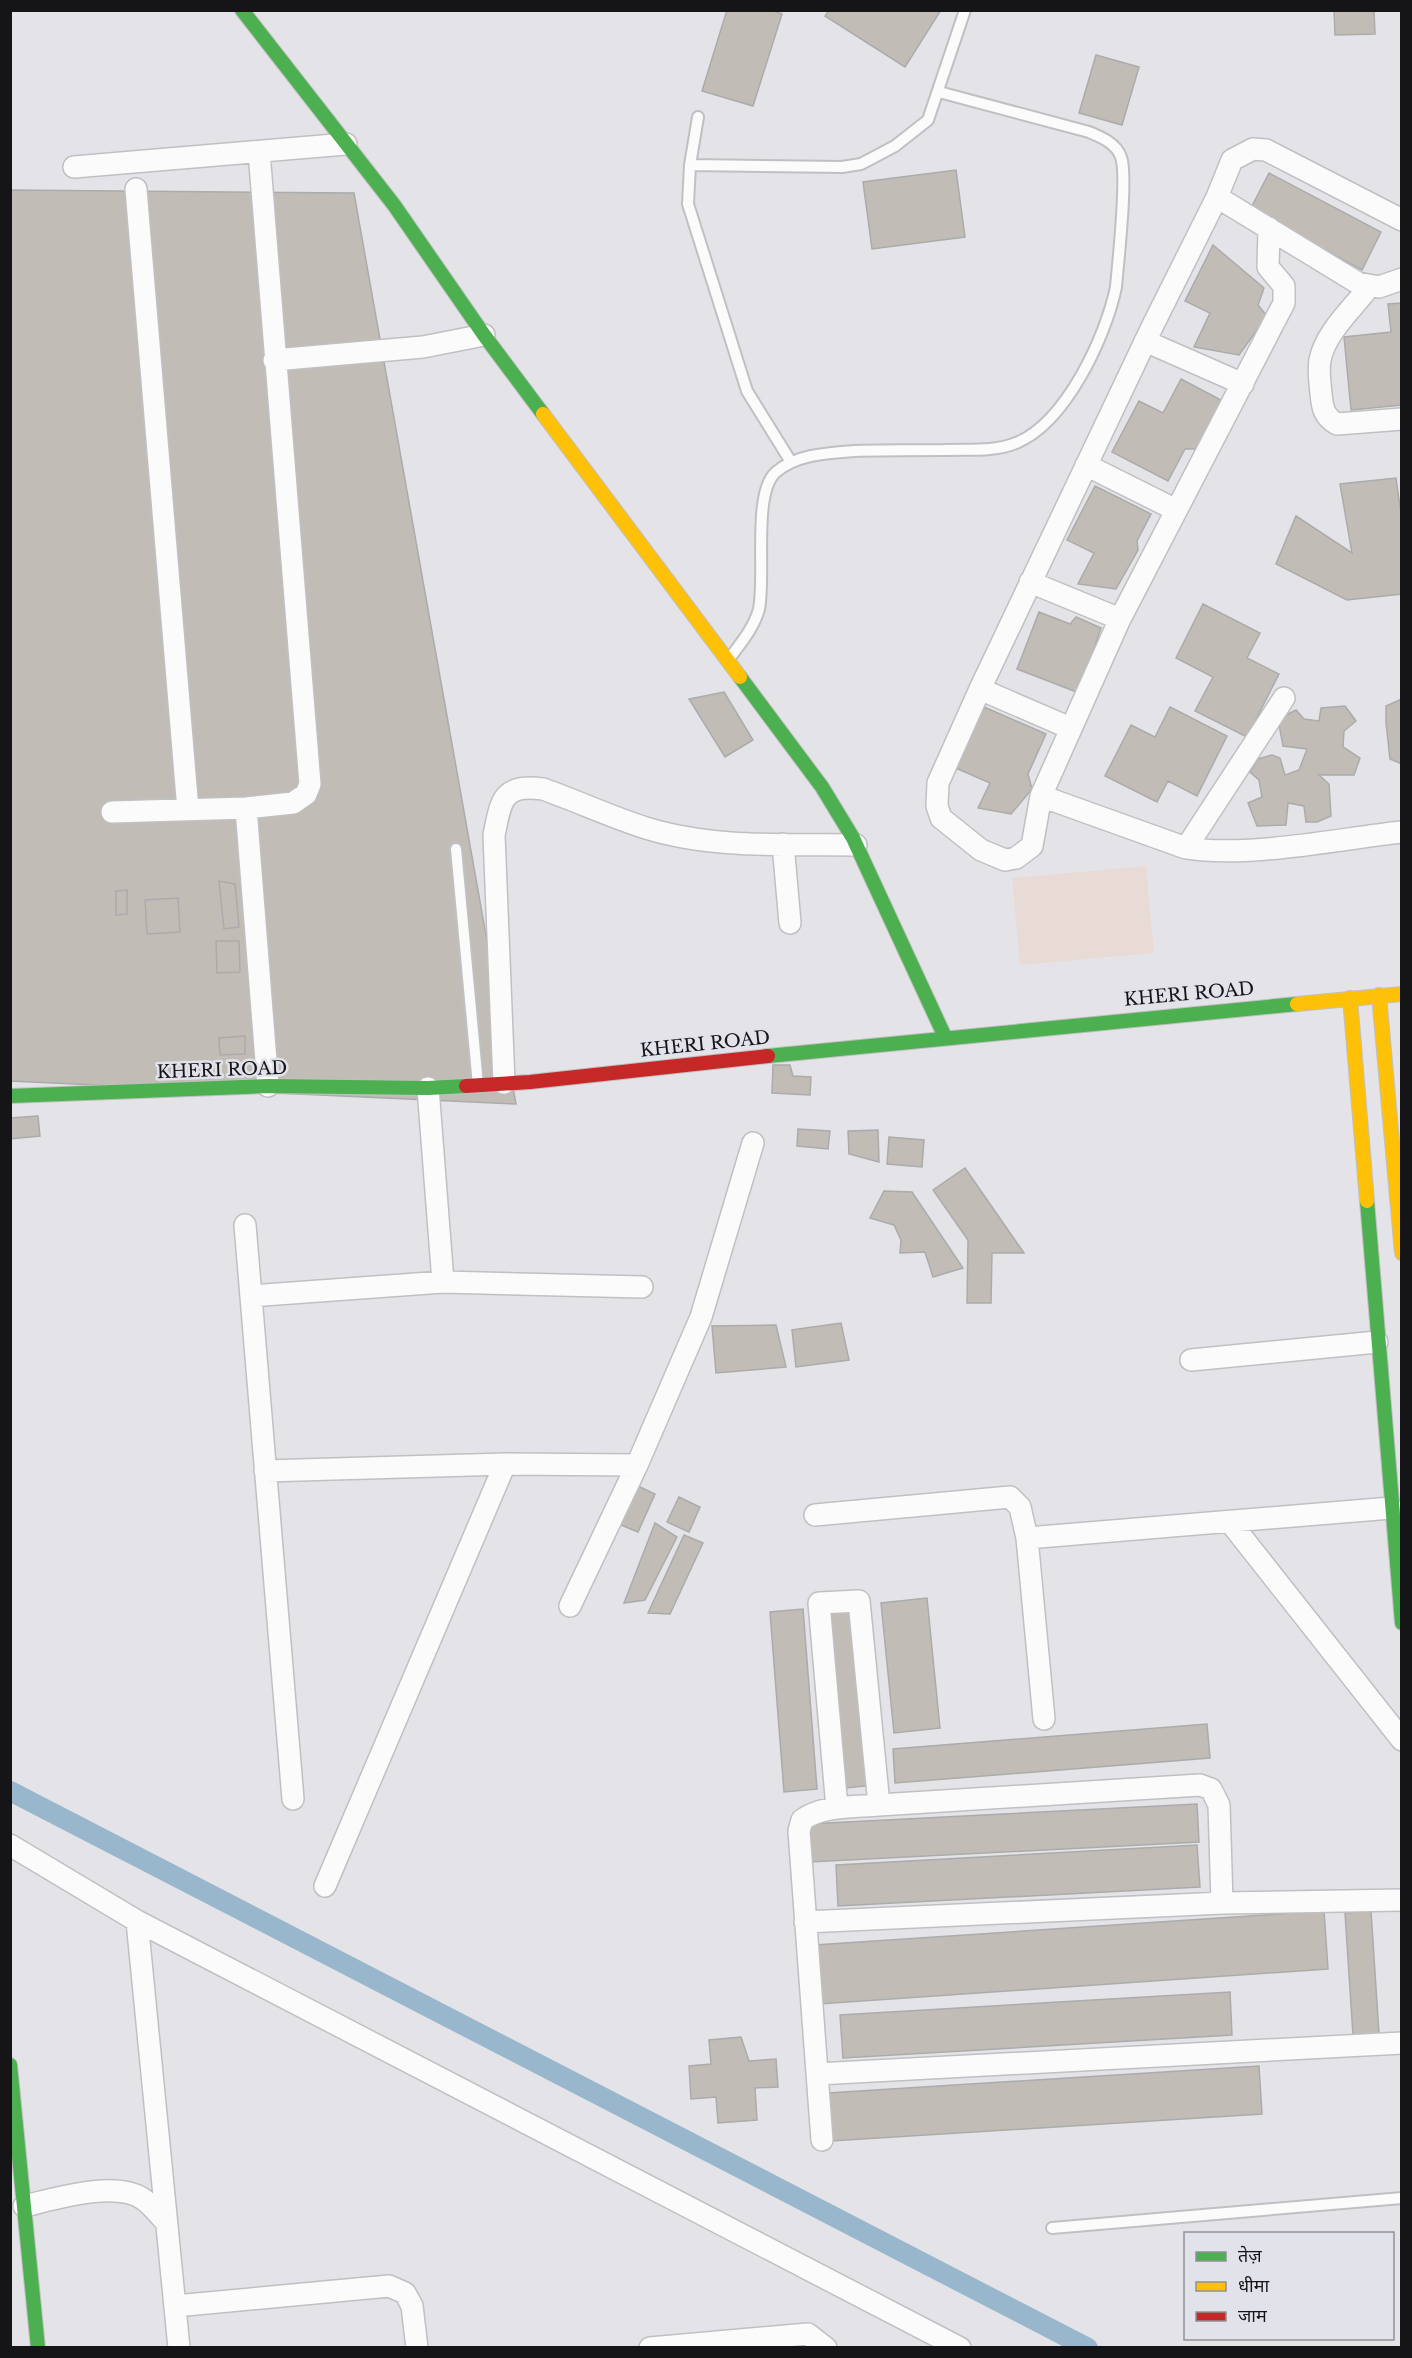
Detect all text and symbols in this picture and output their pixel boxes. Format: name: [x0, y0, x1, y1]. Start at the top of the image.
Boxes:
street label: KHERI ROAD: [1123, 977, 1255, 1011]
street label: KHERI ROAD: [639, 1026, 771, 1062]
street label: KHERI ROAD: [156, 1057, 288, 1083]
legend: [1184, 2232, 1394, 2340]
text: तेज़: [1238, 2245, 1262, 2267]
text: धीमा: [1238, 2275, 1269, 2297]
text: जाम: [1238, 2305, 1268, 2327]

